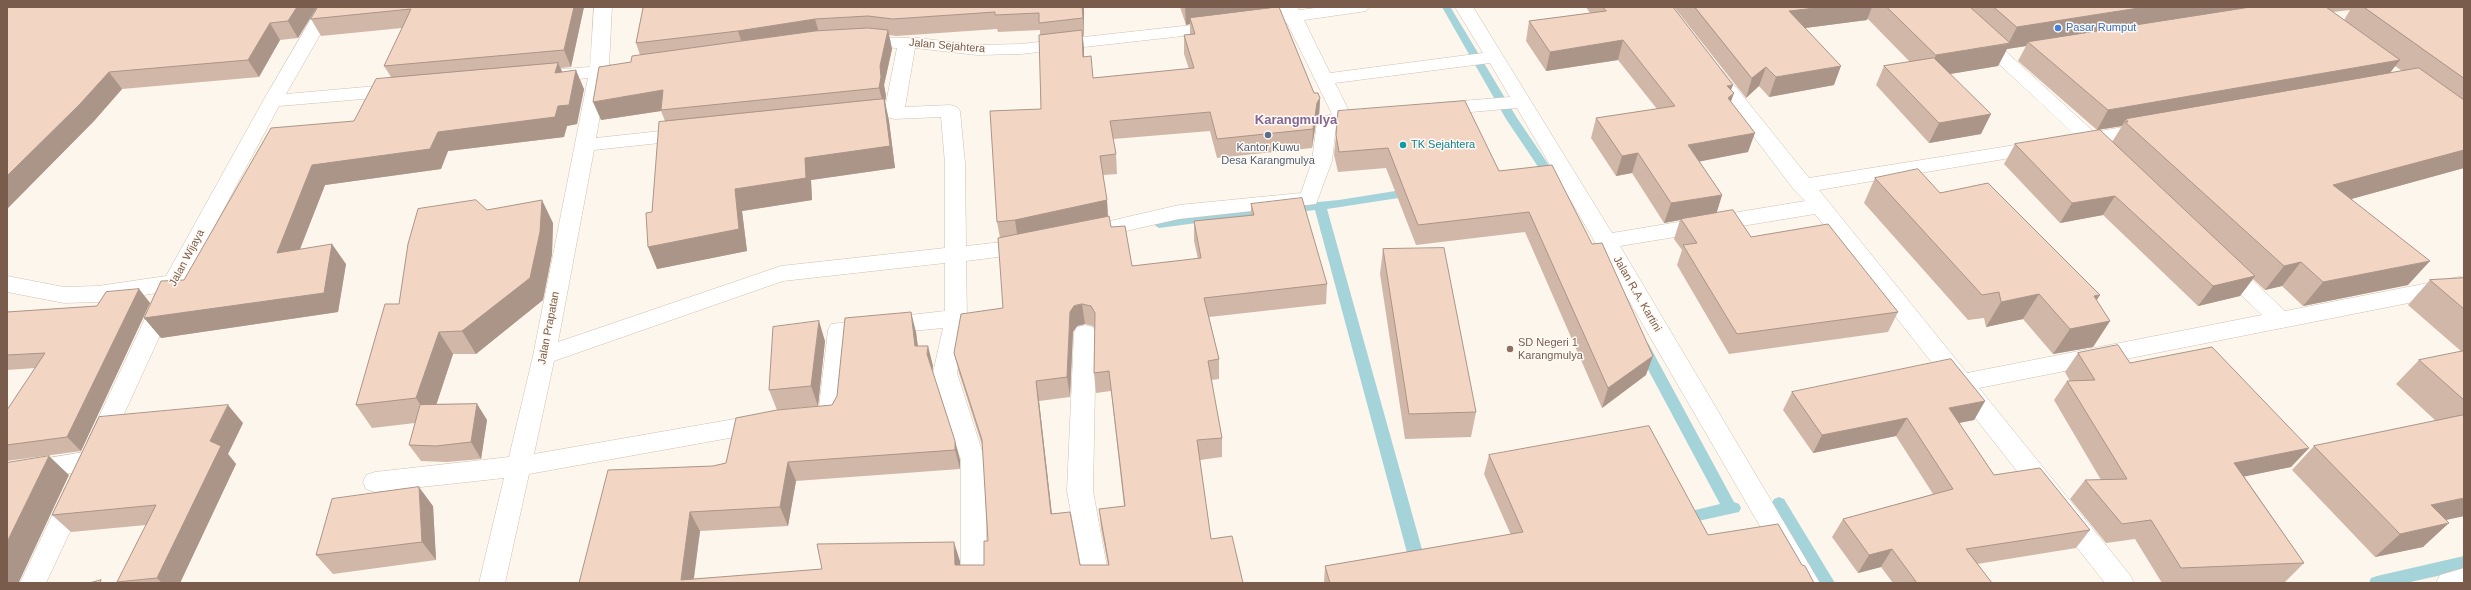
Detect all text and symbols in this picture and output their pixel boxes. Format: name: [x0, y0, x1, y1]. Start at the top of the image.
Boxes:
place label: Pasar Rumput: [2066, 21, 2136, 35]
marker: Pasar Rumput: [2053, 23, 2063, 33]
street label: Jalan Sejahtera: [908, 36, 986, 56]
district label: Karangmulya: [1255, 112, 1337, 128]
marker: Kantor Kuwu Desa Karangmulya: [1263, 130, 1273, 140]
place label: TK Sejahtera: [1411, 138, 1475, 152]
marker: TK Sejahtera: [1398, 140, 1408, 150]
place label: Kantor Kuwu Desa Karangmulya: [1221, 141, 1315, 167]
street label: Jalan Wijaya: [167, 227, 207, 289]
street label: Jalan R.A. Kartini: [1610, 254, 1664, 334]
street label: Jalan Prapatan: [535, 290, 563, 366]
place label: SD Negeri 1 Karangmulya: [1518, 336, 1583, 362]
marker: SD Negeri 1 Karangmulya: [1505, 344, 1515, 354]

